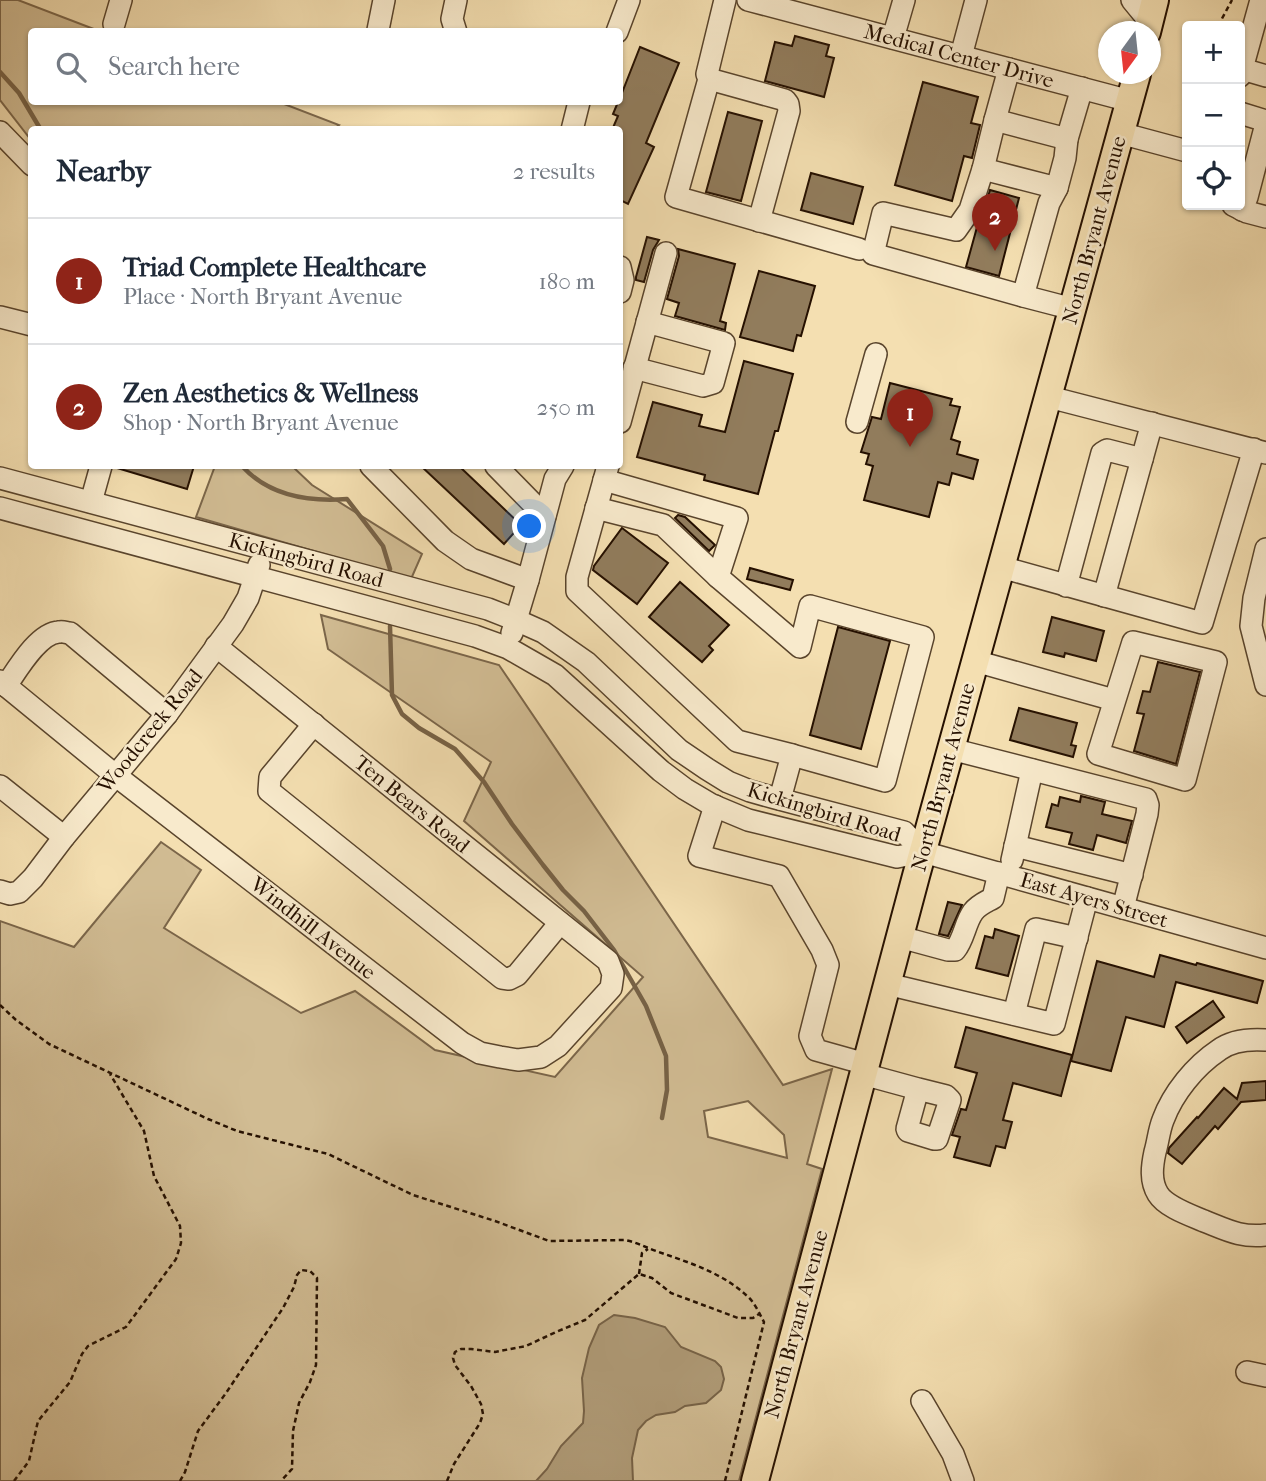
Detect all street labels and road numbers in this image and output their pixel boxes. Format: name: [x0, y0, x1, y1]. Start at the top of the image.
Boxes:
street label: Medical Center Drive: [862, 19, 1056, 93]
street label: North Bryant Avenue: [1057, 133, 1131, 327]
street label: Kickingbird Road: [226, 528, 387, 592]
street label: Woodcreek Road: [92, 664, 208, 799]
street label: North Bryant Avenue: [906, 680, 980, 874]
street label: Ten Bears Road: [350, 750, 475, 858]
street label: Kickingbird Road: [744, 777, 904, 847]
street label: East Ayers Street: [1017, 867, 1171, 933]
street label: Windhill Avenue: [245, 871, 380, 984]
street label: North Bryant Avenue: [759, 1227, 833, 1421]

